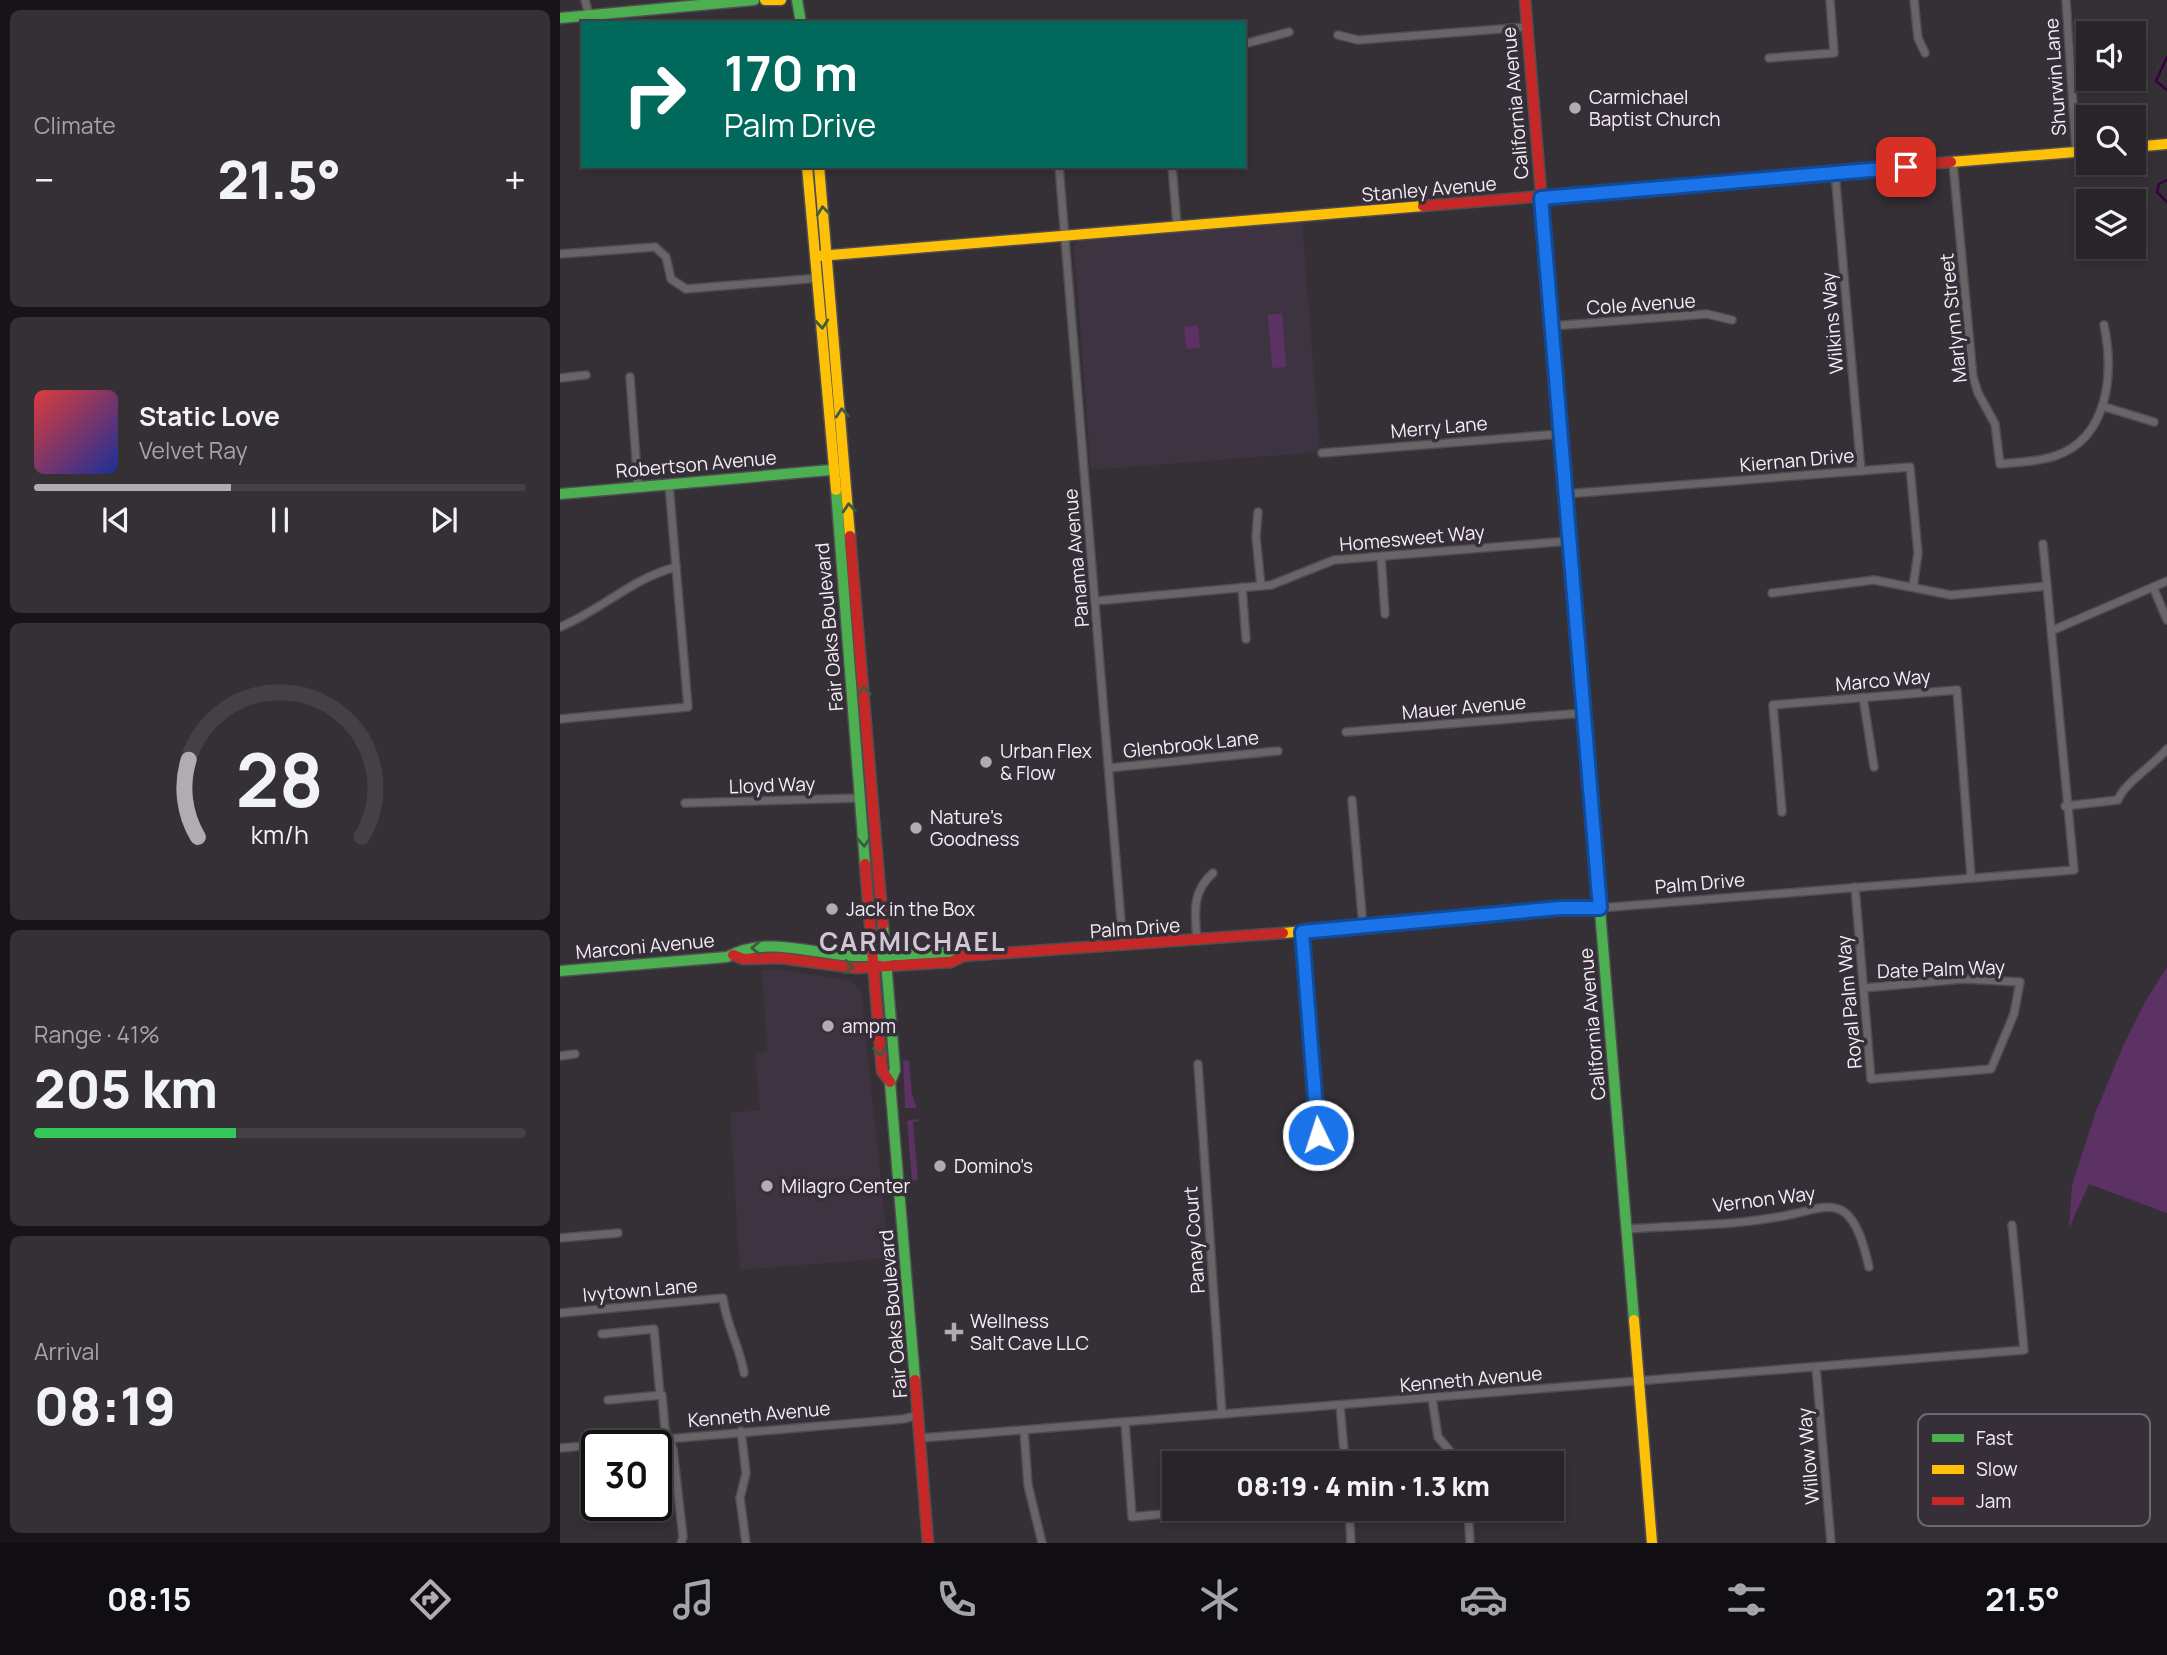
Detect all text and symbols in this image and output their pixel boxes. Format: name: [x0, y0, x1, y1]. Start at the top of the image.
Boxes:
street label: Shurwin Lane: [2038, 17, 2072, 137]
map controls: [2076, 21, 2146, 259]
button: sound: [2076, 21, 2146, 91]
street label: California Avenue: [1495, 26, 1535, 180]
text: 170 m: [724, 39, 858, 106]
icon: right: [609, 49, 700, 140]
place label: Carmichael Baptist Church: [1589, 84, 1721, 132]
marker: Carmichael Baptist Church: [1567, 100, 1583, 116]
text: Palm Drive: [724, 103, 876, 147]
button: search: [2076, 105, 2146, 175]
text: Climate: [34, 109, 116, 141]
pin: [1876, 137, 1936, 197]
text: 21.5°: [218, 144, 341, 215]
icon: arrive: [1887, 148, 1925, 186]
text: −: [34, 153, 55, 205]
text: +: [504, 153, 526, 205]
street label: Stanley Avenue: [1360, 170, 1498, 208]
button: layers: [2076, 189, 2146, 259]
one-way arrow: [816, 205, 831, 216]
street label: Marlynn Street: [1933, 252, 1973, 384]
street label: Wilkins Way: [1815, 271, 1849, 375]
street label: Cole Avenue: [1586, 287, 1696, 321]
one-way arrow: [815, 318, 830, 330]
text: Static Love: [139, 398, 280, 434]
one-way arrow: [835, 407, 850, 418]
street label: Merry Lane: [1390, 410, 1488, 444]
text: Velvet Ray: [139, 434, 248, 466]
street label: Kiernan Drive: [1739, 442, 1855, 478]
street label: Robertson Avenue: [614, 444, 778, 484]
street label: Panama Avenue: [1057, 488, 1095, 628]
icon: previous: [97, 501, 135, 539]
icon: pause: [261, 501, 299, 539]
icon: next: [425, 501, 463, 539]
one-way arrow: [842, 502, 857, 513]
street label: Homesweet Way: [1338, 519, 1486, 557]
street label: Fair Oaks Boulevard: [809, 542, 849, 712]
street label: Marco Way: [1834, 663, 1932, 697]
one-way arrow: [857, 686, 872, 697]
street label: Mauer Avenue: [1401, 689, 1527, 725]
street label: Glenbrook Lane: [1122, 724, 1260, 764]
text: 28: [236, 730, 324, 830]
place label: Urban Flex & Flow: [1000, 738, 1092, 786]
marker: Urban Flex & Flow: [978, 754, 994, 770]
street label: Lloyd Way: [728, 770, 816, 800]
place label: Nature's Goodness: [930, 804, 1019, 852]
text: km/h: [251, 817, 309, 852]
marker: Nature's Goodness: [908, 820, 924, 836]
one-way arrow: [856, 837, 871, 848]
street label: Palm Drive: [1654, 866, 1746, 900]
place label: Jack in the Box: [846, 896, 975, 922]
marker: Jack in the Box: [824, 901, 840, 917]
street label: Palm Drive: [1089, 912, 1181, 944]
district label: CARMICHAEL: [819, 923, 1007, 959]
street label: Marconi Avenue: [575, 927, 715, 965]
street label: Royal Palm Way: [1830, 934, 1868, 1070]
one-way arrow: [750, 940, 760, 956]
street label: California Avenue: [1572, 947, 1612, 1101]
street label: Date Palm Way: [1876, 954, 2006, 984]
one-way arrow: [844, 959, 855, 974]
place label: ampm: [842, 1013, 896, 1039]
text: Range · 41%: [34, 1018, 160, 1050]
marker: ampm: [820, 1018, 836, 1034]
one-way arrow: [872, 1046, 887, 1057]
text: 205 km: [34, 1053, 218, 1124]
position arrow: [1281, 1098, 1355, 1172]
place label: Domino's: [954, 1153, 1033, 1179]
marker: Domino's: [932, 1158, 948, 1174]
place label: Milagro Center: [781, 1173, 910, 1199]
marker: Milagro Center: [759, 1178, 775, 1194]
street label: Vernon Way: [1711, 1180, 1817, 1218]
street label: Panay Court: [1177, 1186, 1211, 1294]
street label: Fair Oaks Boulevard: [873, 1229, 913, 1399]
street label: Ivytown Lane: [582, 1272, 698, 1308]
place label: Wellness Salt Cave LLC: [970, 1308, 1089, 1356]
marker: Wellness Salt Cave LLC: [944, 1322, 964, 1342]
text: Arrival: [34, 1335, 100, 1367]
street label: Kenneth Avenue: [1399, 1360, 1543, 1398]
text: 08:19: [34, 1370, 176, 1441]
street label: Kenneth Avenue: [687, 1395, 831, 1433]
street label: Willow Way: [1791, 1407, 1825, 1505]
legend: [1918, 1414, 2150, 1526]
text: Fast: [1976, 1425, 2013, 1451]
speed limit sign: 30: [581, 1430, 672, 1521]
text: Slow: [1976, 1456, 2018, 1482]
text: 08:19 · 4 min · 1.3 km: [1236, 1468, 1490, 1504]
text: Jam: [1976, 1488, 2011, 1514]
icon: directions: [406, 1575, 455, 1624]
icon: music: [669, 1575, 718, 1624]
icon: phone: [932, 1575, 981, 1624]
icon: climate: [1195, 1575, 1244, 1624]
icon: car: [1459, 1575, 1508, 1624]
icon: filters: [1722, 1575, 1771, 1624]
text: 08:15: [107, 1577, 192, 1621]
text: 21.5°: [1985, 1577, 2060, 1621]

